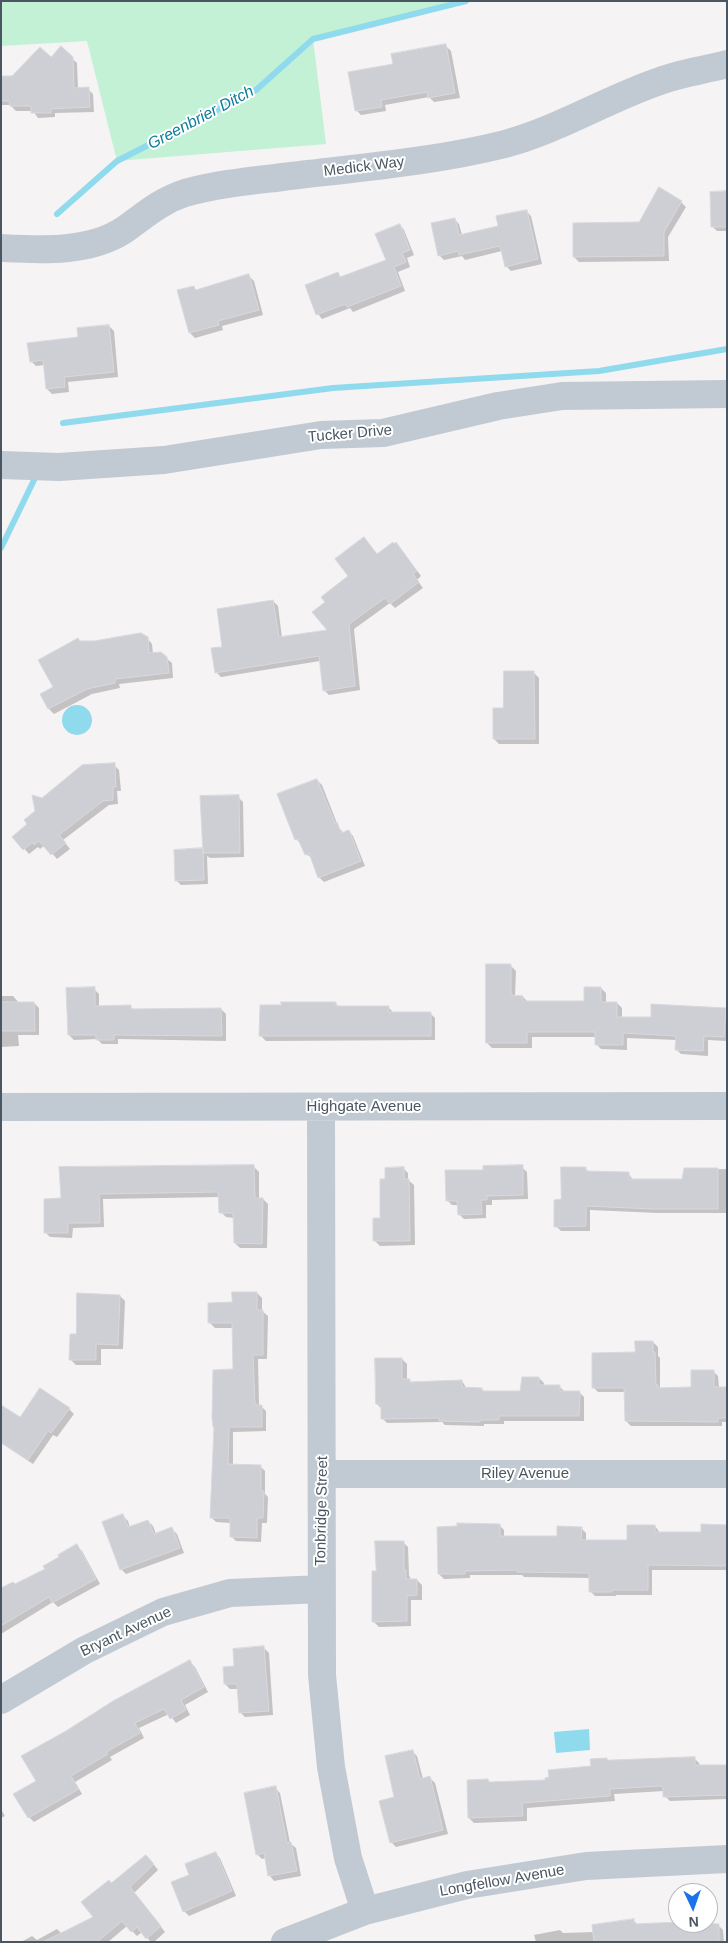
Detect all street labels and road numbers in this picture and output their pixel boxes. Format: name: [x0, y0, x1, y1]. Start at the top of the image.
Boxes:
street label: Medick Way: [323, 153, 405, 181]
street label: Tucker Drive: [307, 421, 393, 447]
street label: Highgate Avenue: [307, 1098, 421, 1116]
street label: Tonbridge Street: [312, 1456, 332, 1566]
street label: Riley Avenue: [481, 1465, 569, 1483]
street label: Bryant Avenue: [78, 1603, 174, 1661]
street label: Longfellow Avenue: [438, 1861, 566, 1901]

